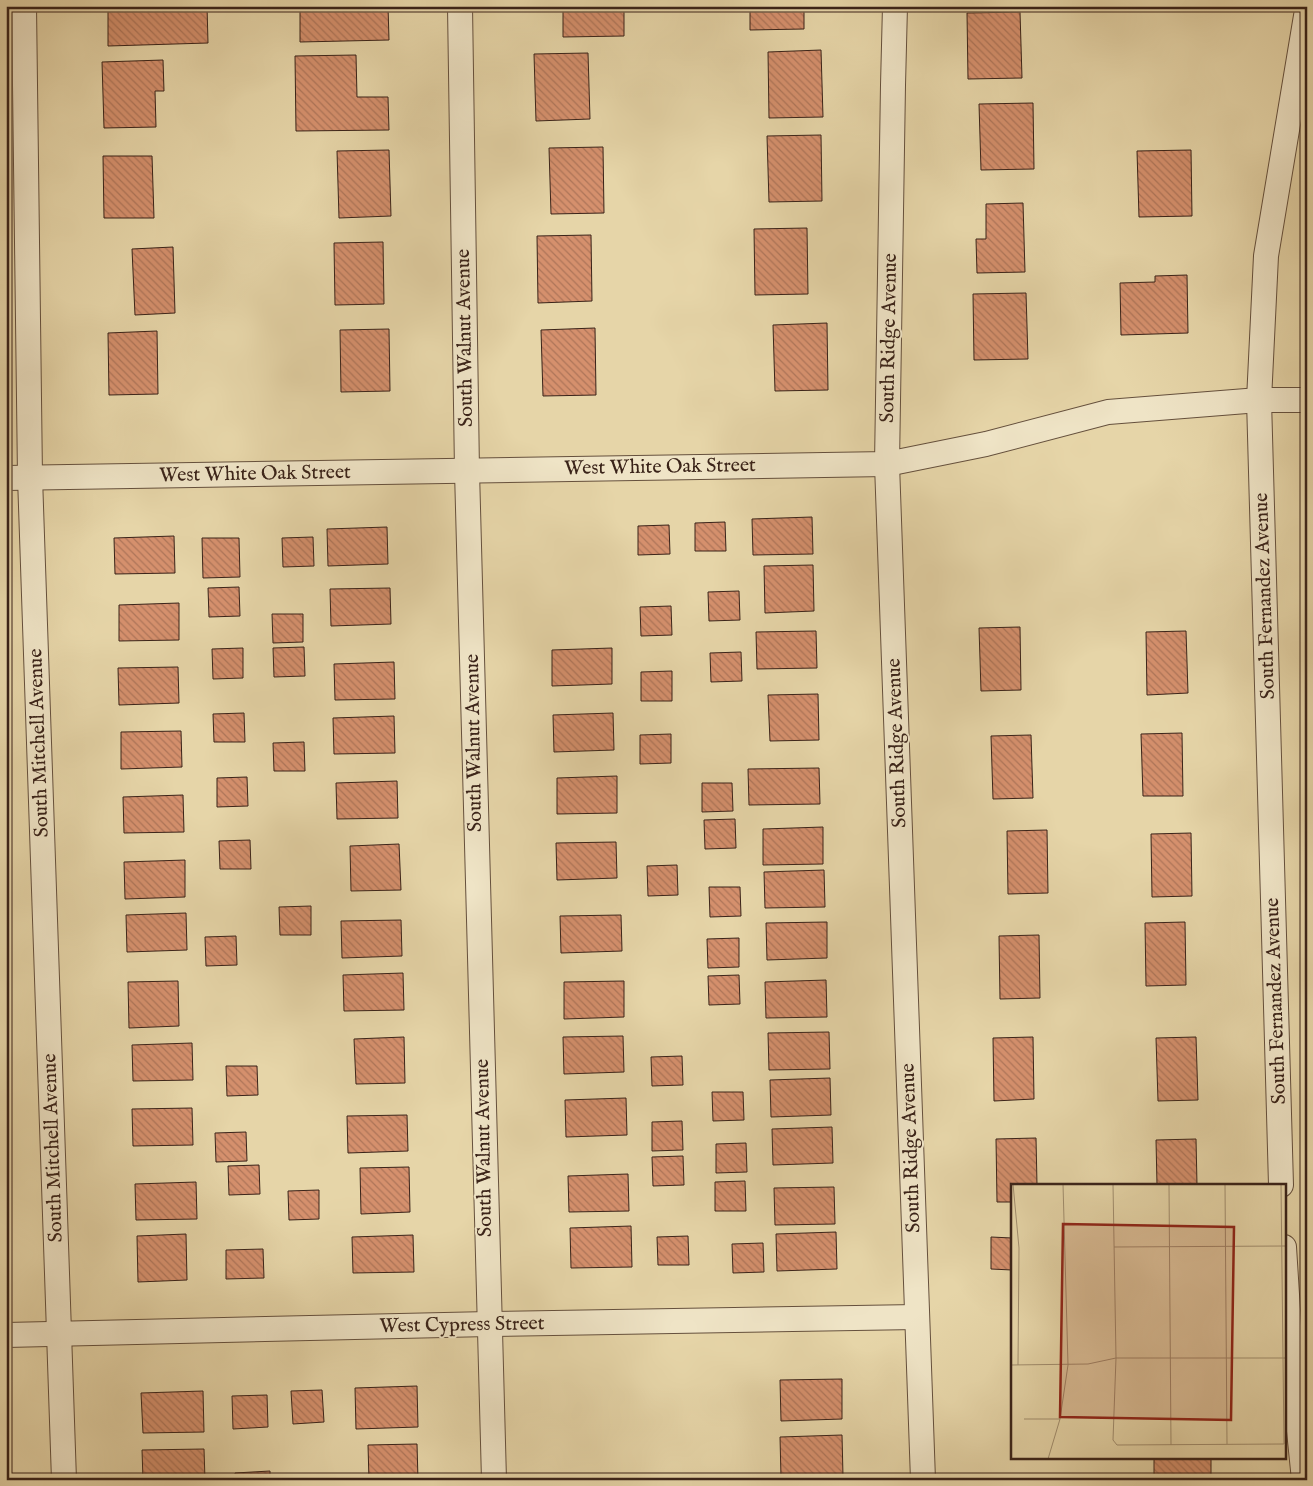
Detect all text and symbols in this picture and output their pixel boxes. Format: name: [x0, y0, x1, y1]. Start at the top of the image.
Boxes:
street label: South Walnut Avenue: [451, 249, 479, 427]
street label: South Ridge Avenue: [875, 253, 903, 423]
street label: West White Oak Street: [564, 453, 756, 481]
street label: West White Oak Street: [159, 460, 351, 488]
street label: South Fernandez Avenue: [1249, 492, 1281, 700]
street label: South Mitchell Avenue: [23, 648, 55, 838]
street label: South Walnut Avenue: [460, 654, 488, 832]
street label: South Ridge Avenue: [882, 658, 912, 828]
street label: South Fernandez Avenue: [1260, 897, 1292, 1105]
street label: South Mitchell Avenue: [37, 1053, 69, 1243]
street label: South Walnut Avenue: [470, 1059, 498, 1237]
street label: South Ridge Avenue: [896, 1063, 926, 1233]
inset map: [1011, 1184, 1286, 1458]
street label: West Cypress Street: [379, 1311, 545, 1339]

